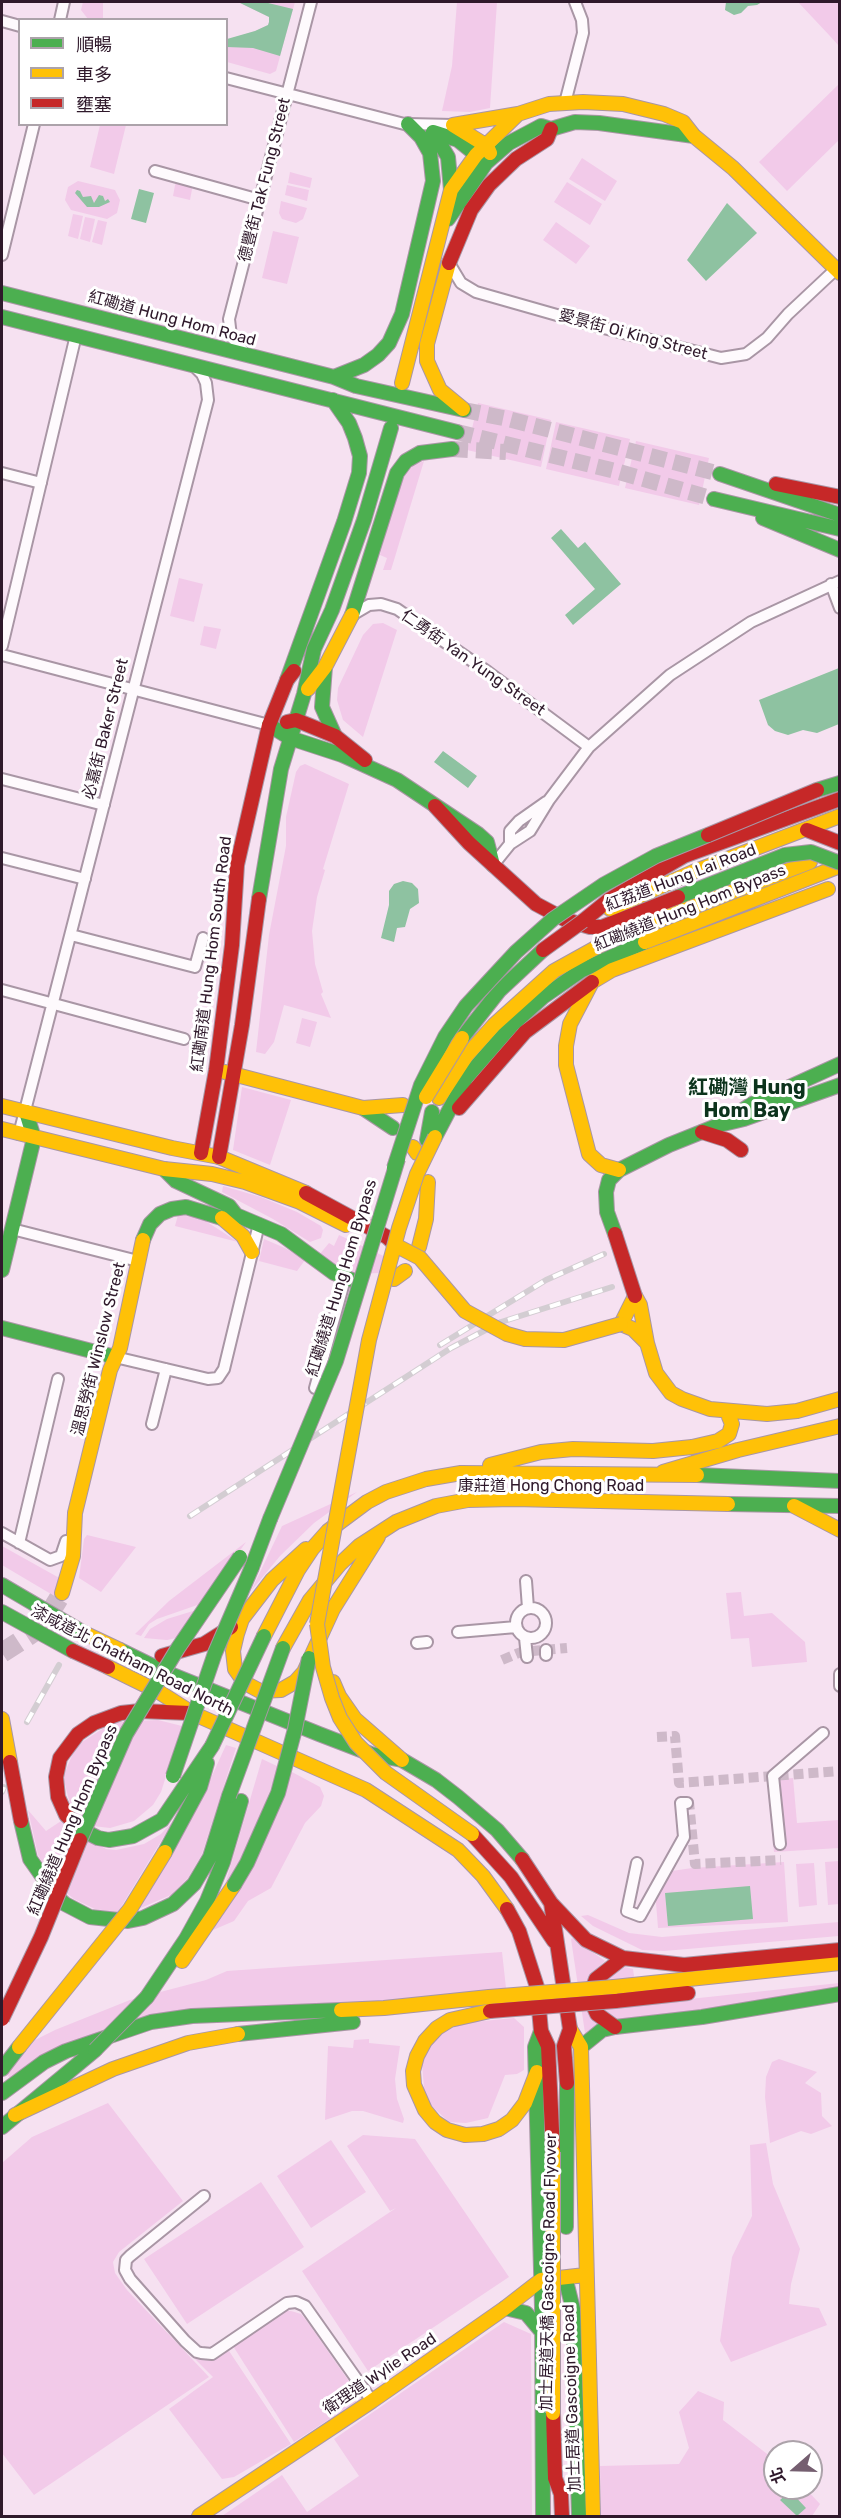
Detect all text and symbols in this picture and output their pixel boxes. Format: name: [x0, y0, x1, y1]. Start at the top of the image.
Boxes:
legend: [18, 18, 228, 126]
text: 順暢: [76, 34, 112, 56]
text: 車多: [76, 64, 112, 86]
text: 壅塞: [76, 94, 112, 116]
street label: 德豐街 Tak Fung Street: [235, 96, 295, 264]
street label: 紅磡道 Hung Hom Road: [86, 287, 258, 351]
street label: 愛景街 Oi King Street: [556, 306, 710, 364]
street label: 仁勇街 Yan Yung Street: [397, 606, 549, 720]
street label: 必嘉街 Baker Street: [79, 657, 133, 801]
street label: 紅磡南道 Hung Hom South Road: [188, 835, 236, 1073]
street label: 紅荔道 Hung Lai Road: [603, 840, 759, 916]
street label: 紅磡繞道 Hung Hom Bypass: [591, 861, 789, 955]
district label: 紅磡灣 Hung Hom Bay: [688, 1076, 806, 1123]
street label: 紅磡繞道 Hung Hom Bypass: [303, 1177, 381, 1379]
street label: 溫思勞街 Winslow Street: [68, 1260, 130, 1438]
street label: 康莊道 Hong Chong Road: [458, 1476, 644, 1496]
street label: 漆咸道北 Chatham Road North: [28, 1602, 236, 1720]
street label: 紅磡繞道 Hung Hom Bypass: [24, 1722, 122, 1918]
street label: 加士居道天橋 Gascoigne Road Flyover: [537, 2133, 561, 2411]
street label: 加士居道 Gascoigne Road: [559, 2304, 585, 2492]
street label: 衛理道 Wylie Road: [320, 2329, 440, 2419]
north arrow: [763, 2440, 823, 2500]
text: 北: [766, 2465, 789, 2486]

